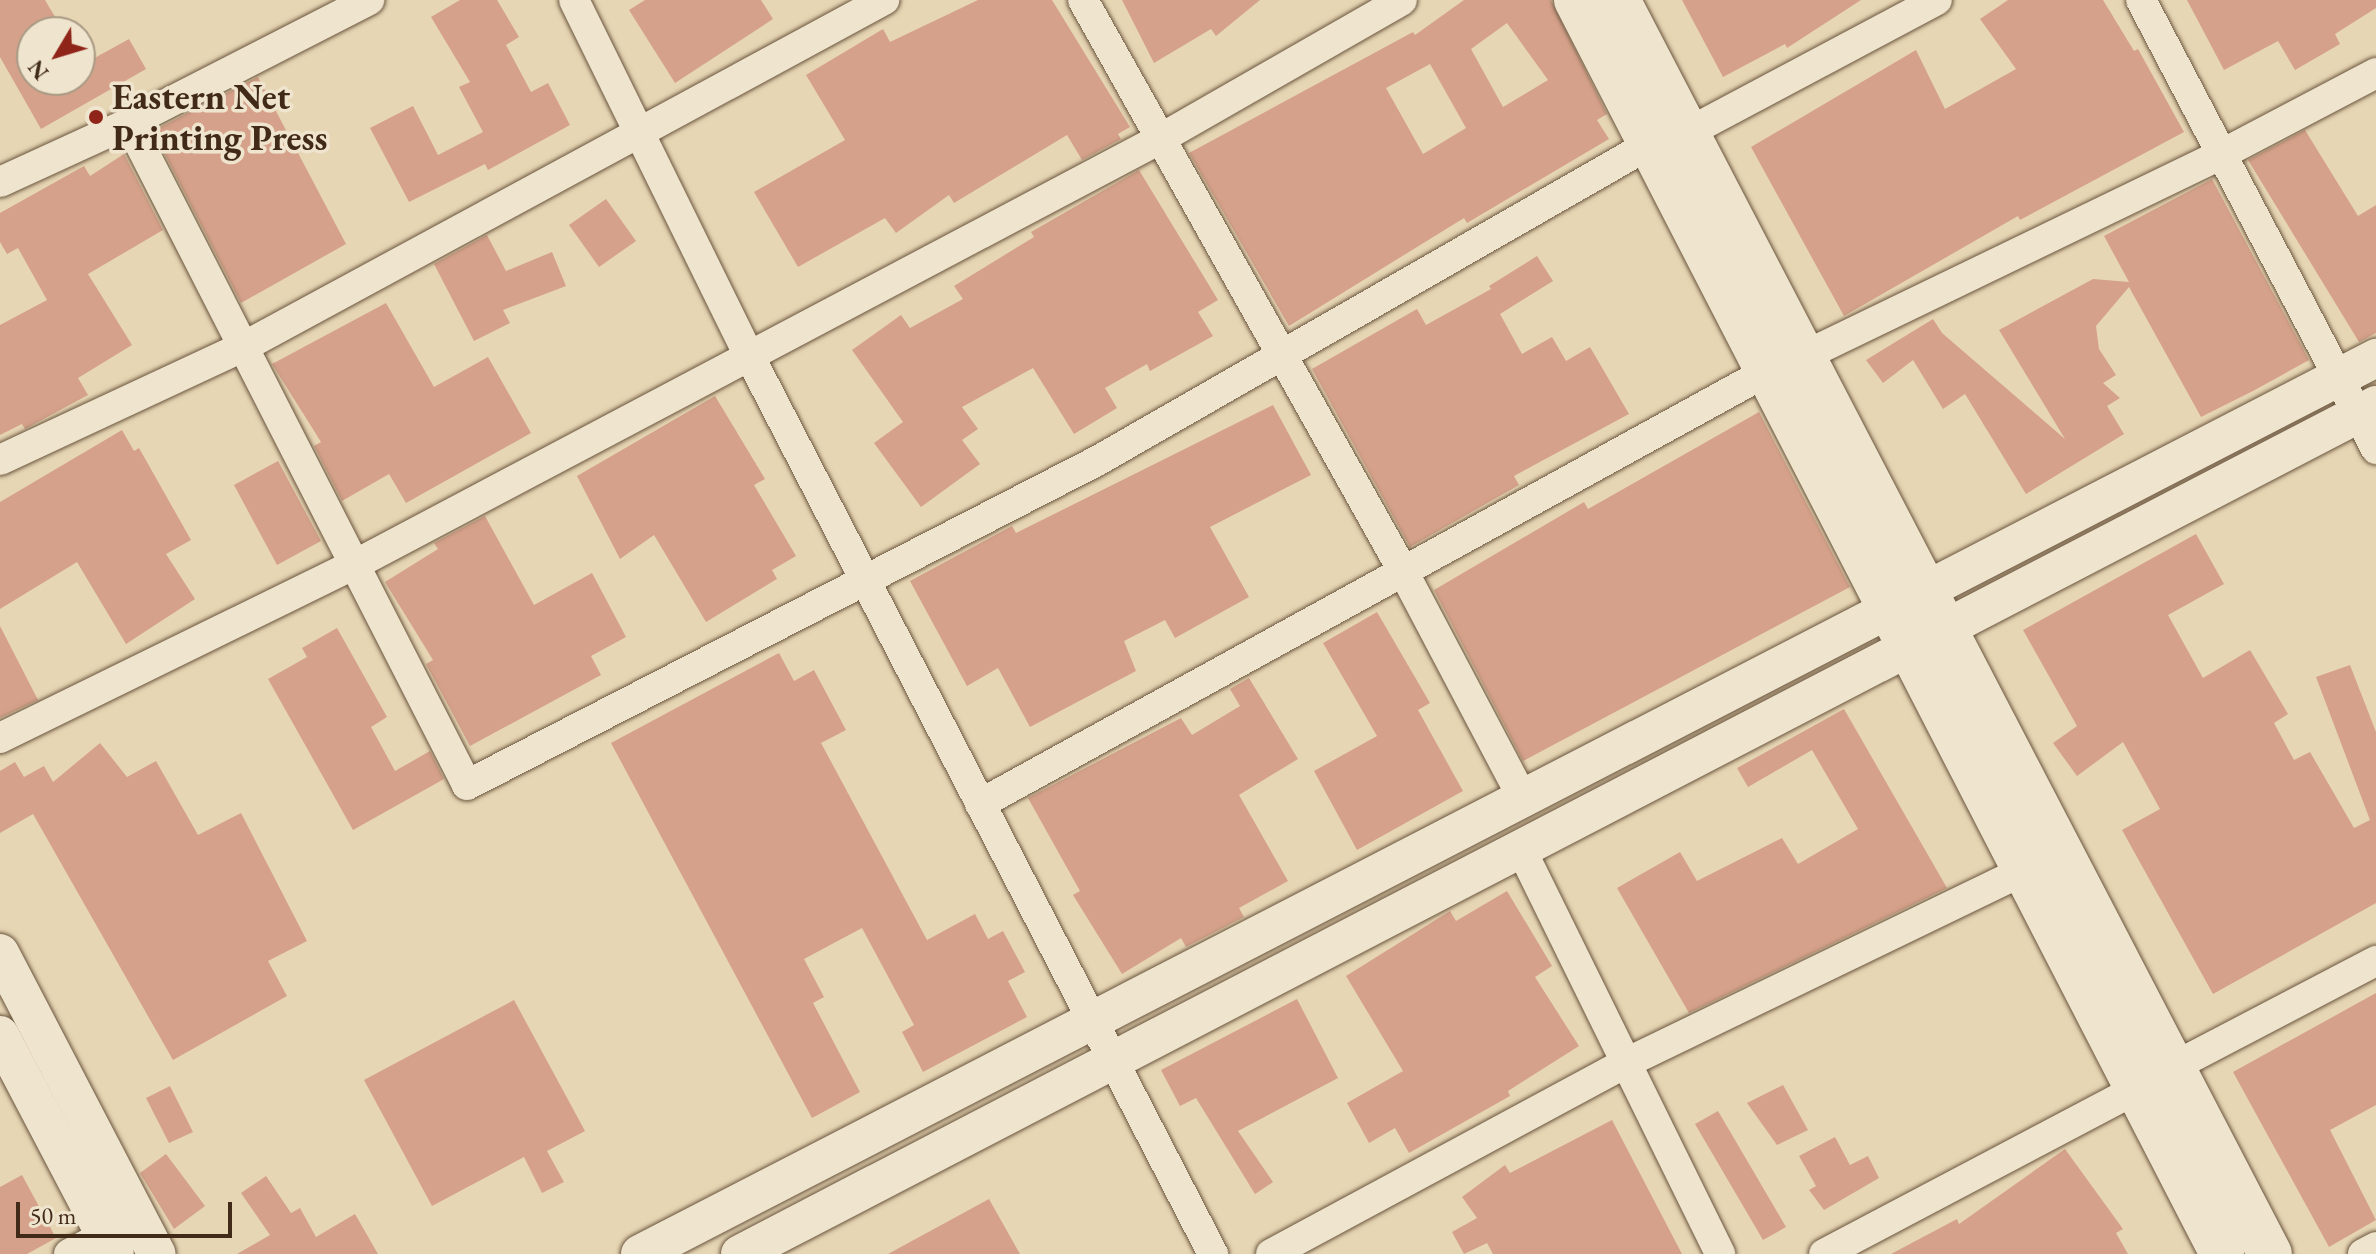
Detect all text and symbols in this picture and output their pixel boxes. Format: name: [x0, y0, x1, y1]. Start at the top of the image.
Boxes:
north arrow: [16, 16, 96, 96]
text: N: [21, 54, 55, 86]
place label: Eastern Net Printing Press: [112, 74, 327, 159]
marker: Eastern Net Printing Press: [87, 108, 105, 126]
scale bar: [20, 1186, 236, 1236]
text: 50 m: [30, 1200, 77, 1231]

